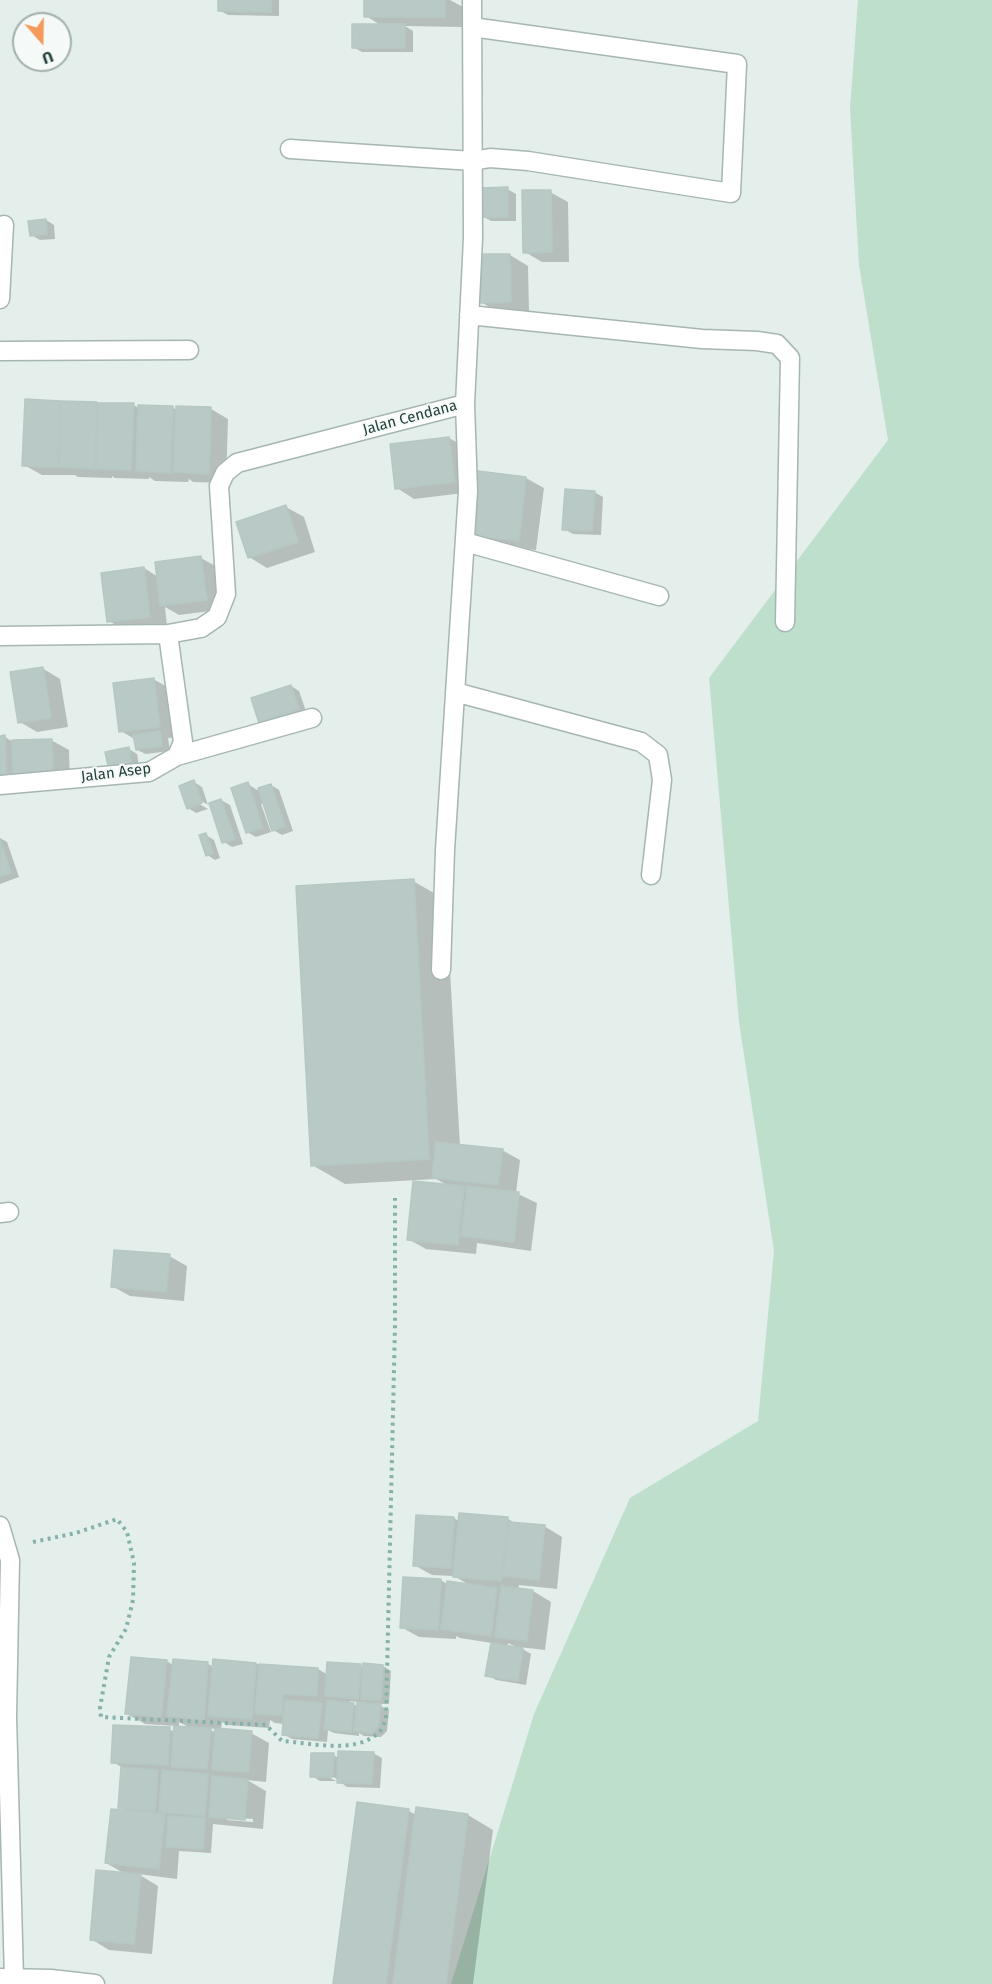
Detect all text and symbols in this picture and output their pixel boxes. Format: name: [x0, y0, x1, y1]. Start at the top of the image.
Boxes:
north arrow: [12, 12, 72, 72]
text: U: [40, 47, 56, 68]
street label: Jalan Cendana: [361, 397, 459, 439]
street label: Jalan Asep: [80, 760, 152, 786]

